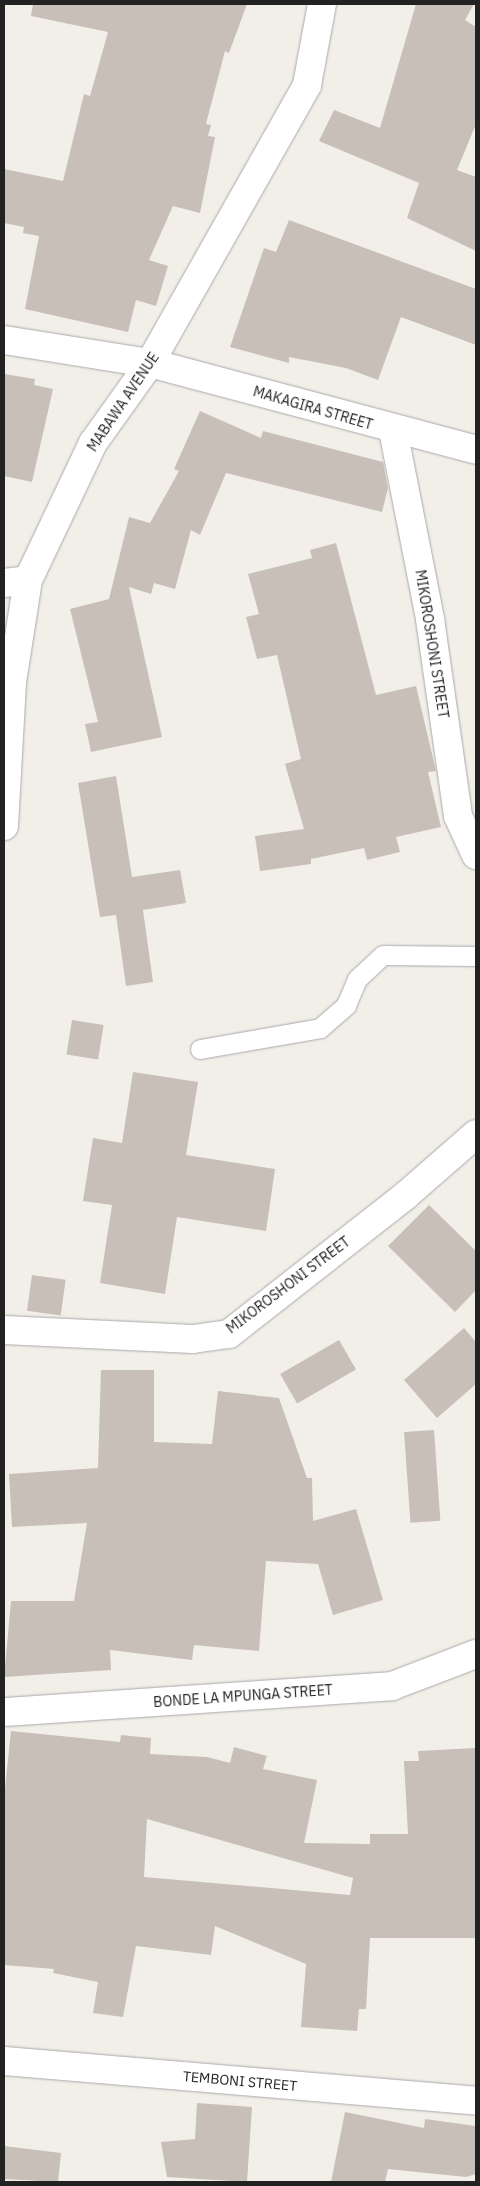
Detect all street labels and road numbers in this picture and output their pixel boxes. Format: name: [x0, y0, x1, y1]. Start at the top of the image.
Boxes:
street label: MABAWA AVENUE: [84, 349, 162, 455]
street label: MAKAGIRA STREET: [251, 383, 375, 433]
street label: MIKOROSHONI STREET: [412, 569, 452, 719]
street label: MIKOROSHONI STREET: [223, 1233, 353, 1337]
street label: BONDE LA MPUNGA STREET: [153, 1681, 333, 1711]
street label: TEMBONI STREET: [182, 2068, 298, 2094]

